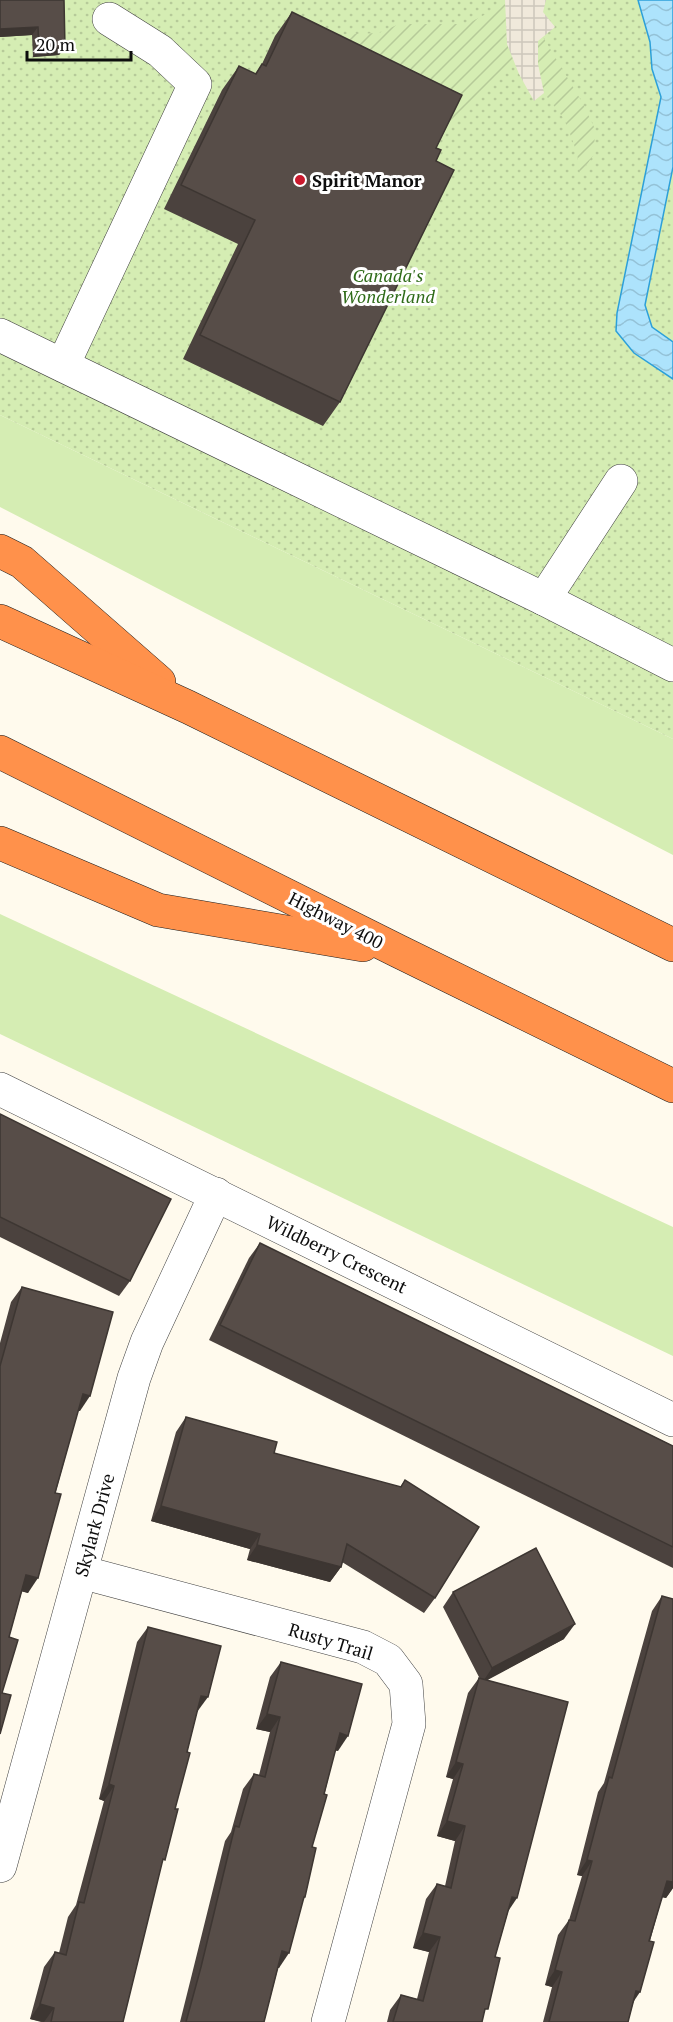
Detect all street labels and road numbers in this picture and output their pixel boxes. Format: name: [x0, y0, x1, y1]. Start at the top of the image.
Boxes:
street label: Highway 400: [285, 886, 387, 954]
street label: Wildberry Crescent: [263, 1209, 412, 1299]
street label: Skylark Drive: [69, 1471, 119, 1579]
street label: Rusty Trail: [286, 1617, 376, 1665]

